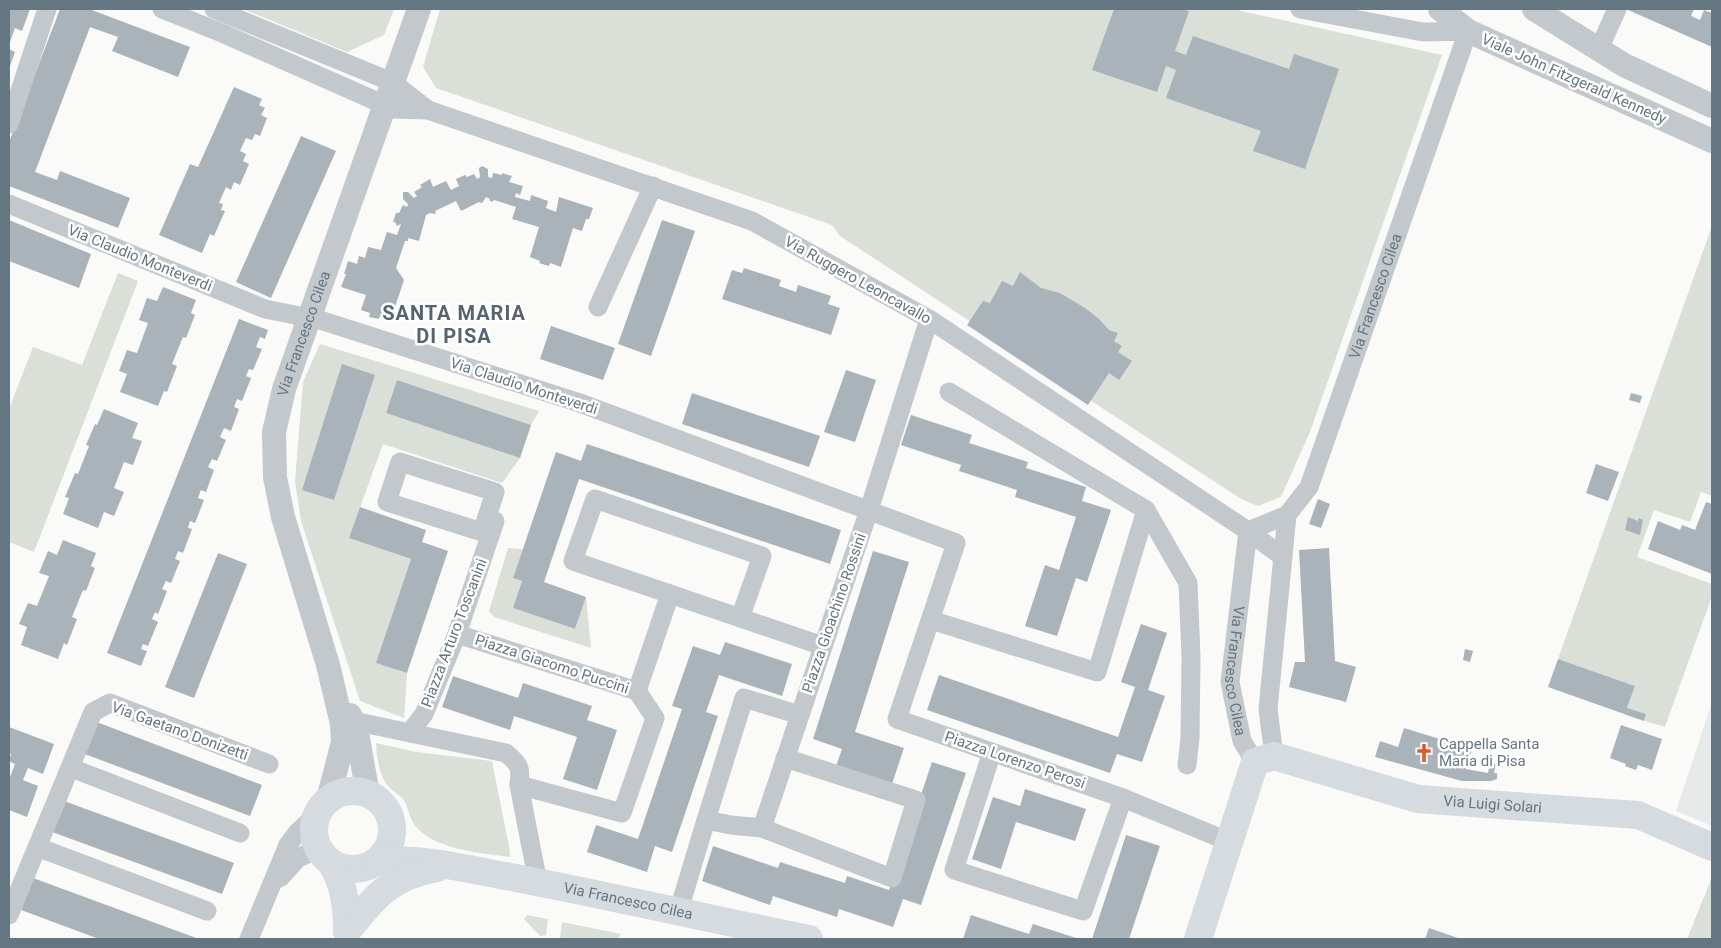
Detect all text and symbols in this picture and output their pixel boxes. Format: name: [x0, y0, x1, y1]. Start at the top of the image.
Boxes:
street label: Viale John Fitzgerald Kennedy: [1479, 30, 1669, 128]
street label: Via Claudio Monteverdi: [65, 221, 215, 295]
street label: Via Francesco Cilea: [1345, 231, 1406, 361]
street label: Via Ruggero Leoncavallo: [782, 232, 934, 328]
street label: Via Francesco Cilea: [274, 269, 334, 398]
district label: SANTA MARIA DI PISA: [382, 301, 526, 348]
street label: Via Claudio Monteverdi: [448, 354, 600, 418]
street label: Piazza Gioachino Rossini: [798, 531, 870, 695]
street label: Piazza Arturo Toscanini: [417, 556, 491, 710]
street label: Via Francesco Cilea: [1221, 605, 1250, 737]
street label: Piazza Giacomo Puccini: [473, 631, 631, 697]
street label: Via Gaetano Donizetti: [109, 698, 251, 764]
street label: Piazza Lorenzo Perosi: [942, 727, 1088, 793]
place label: Cappella Santa Maria di Pisa: [1439, 735, 1539, 770]
church icon: Cappella Santa Maria di Pisa: [1413, 742, 1435, 764]
street label: Via Luigi Solari: [1443, 792, 1543, 817]
street label: Via Francesco Cilea: [562, 879, 694, 923]

